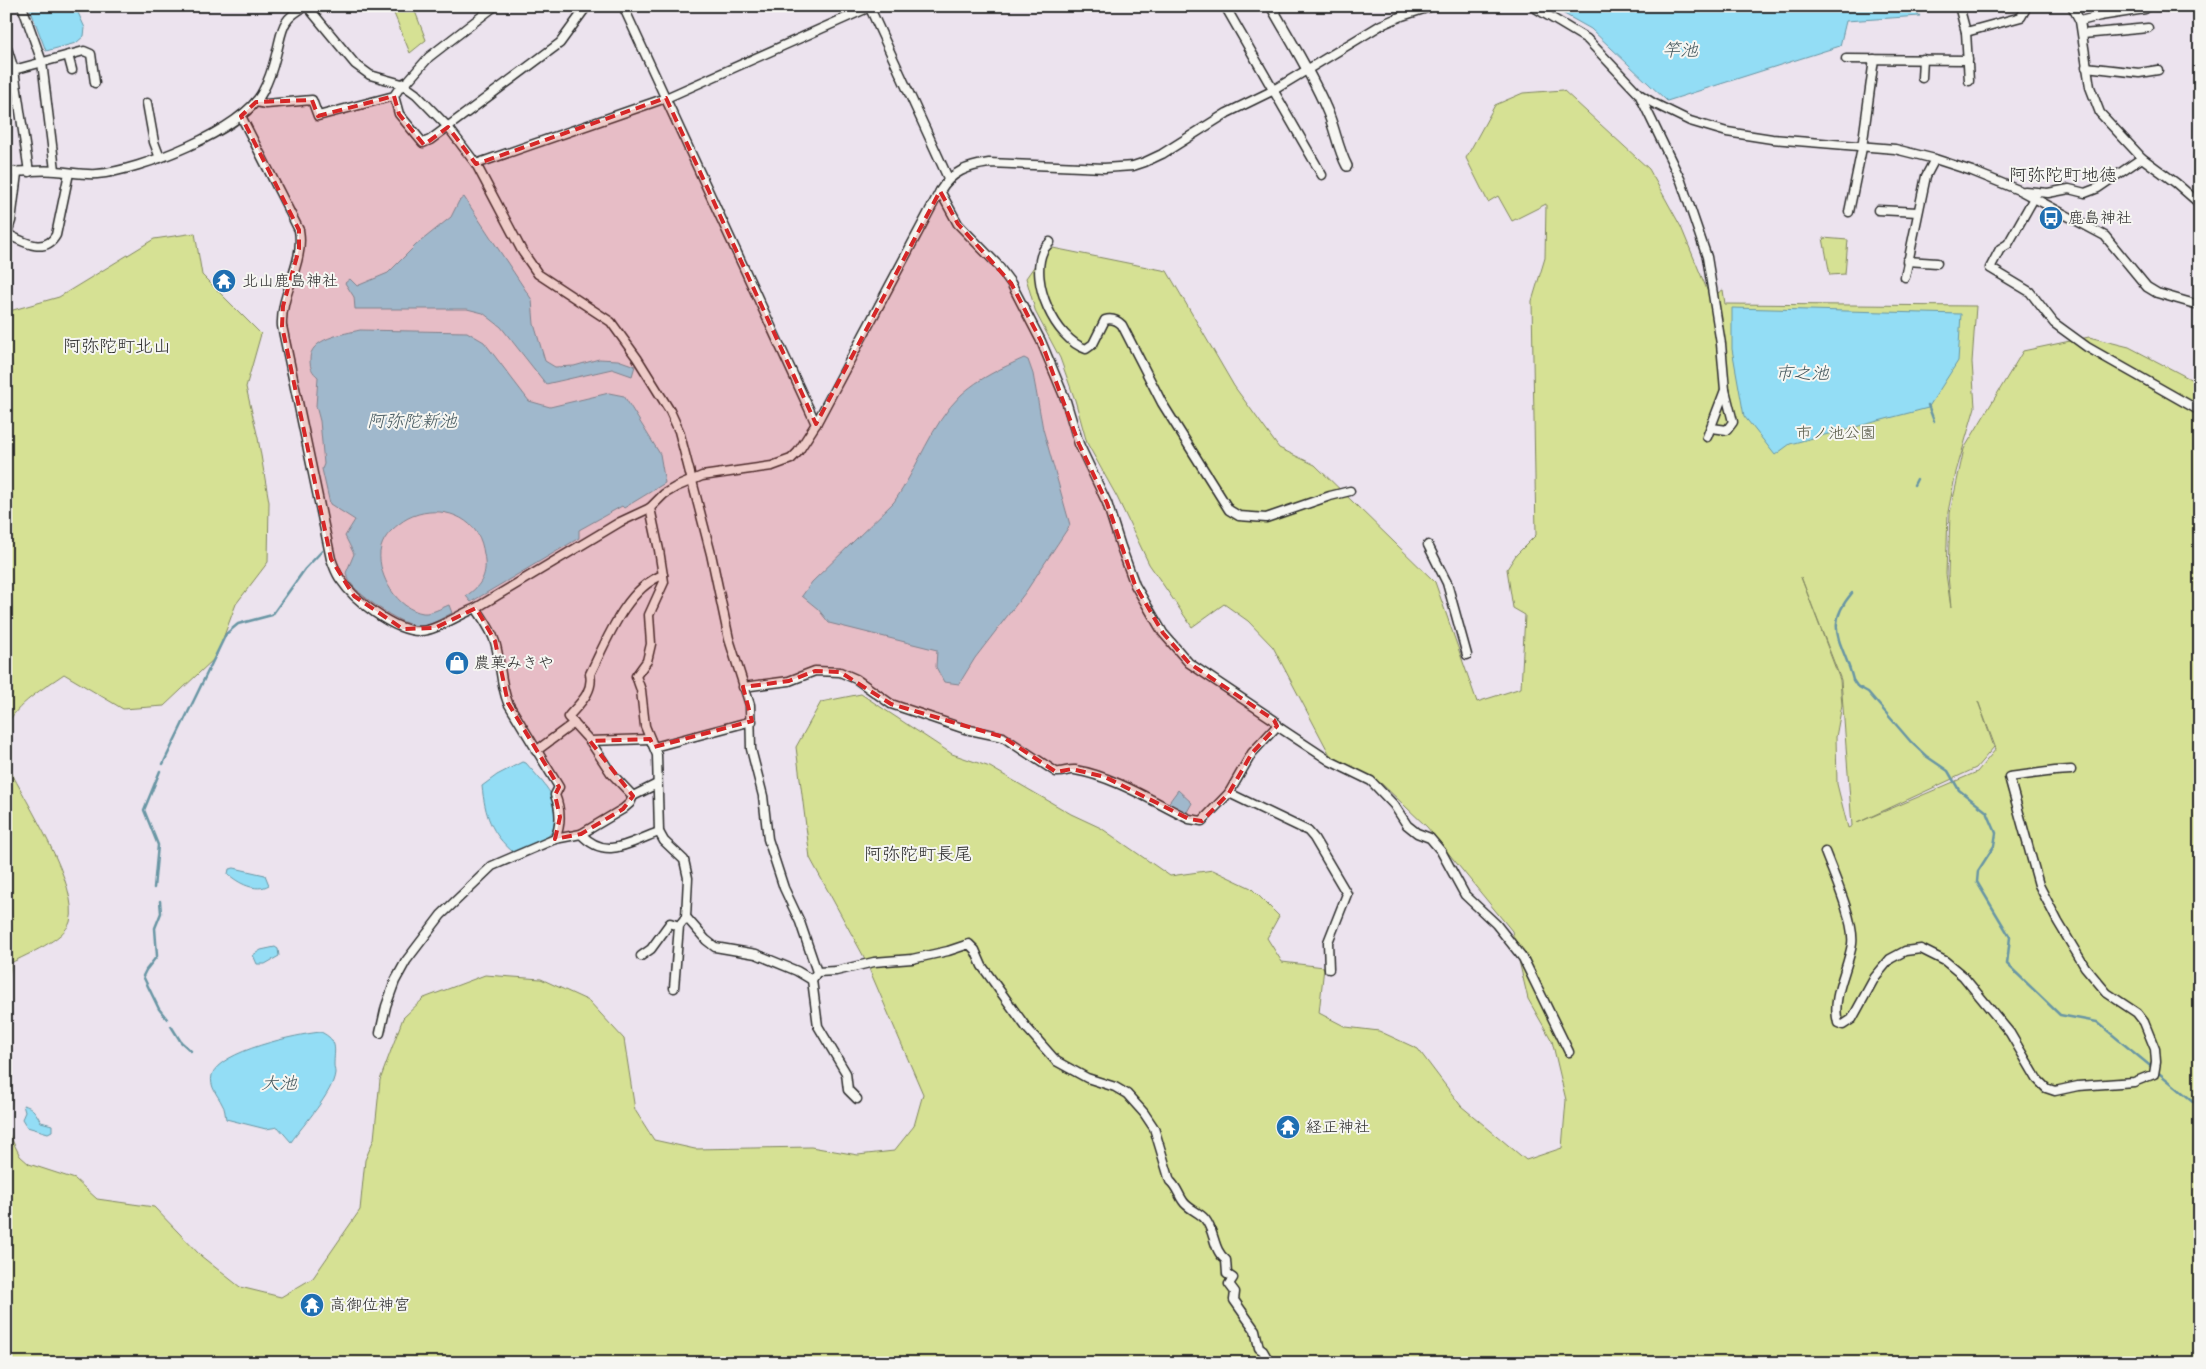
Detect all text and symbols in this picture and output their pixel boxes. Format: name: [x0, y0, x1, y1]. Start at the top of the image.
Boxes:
water label: 竿池: [1662, 37, 1699, 66]
district label: 阿弥陀町地徳: [2009, 162, 2117, 191]
bus stop icon: 鹿島神社: [2038, 205, 2064, 231]
place label: 鹿島神社: [2068, 206, 2132, 231]
temple icon: 北山鹿島神社: [211, 268, 237, 294]
place label: 北山鹿島神社: [242, 269, 338, 294]
district label: 阿弥陀町北山: [63, 333, 171, 362]
water label: 市之池: [1775, 360, 1830, 389]
water label: 阿弥陀新池: [367, 408, 458, 437]
park label: 市ノ池公園: [1796, 421, 1876, 446]
shop icon: 農菓みきや: [444, 650, 470, 676]
place label: 農菓みきや: [474, 651, 554, 676]
district label: 阿弥陀町長尾: [864, 841, 972, 870]
water label: 大池: [261, 1070, 298, 1099]
temple icon: 経正神社: [1275, 1114, 1301, 1140]
place label: 経正神社: [1306, 1115, 1370, 1140]
temple icon: 高御位神宮: [299, 1292, 325, 1318]
place label: 高御位神宮: [330, 1293, 410, 1318]

